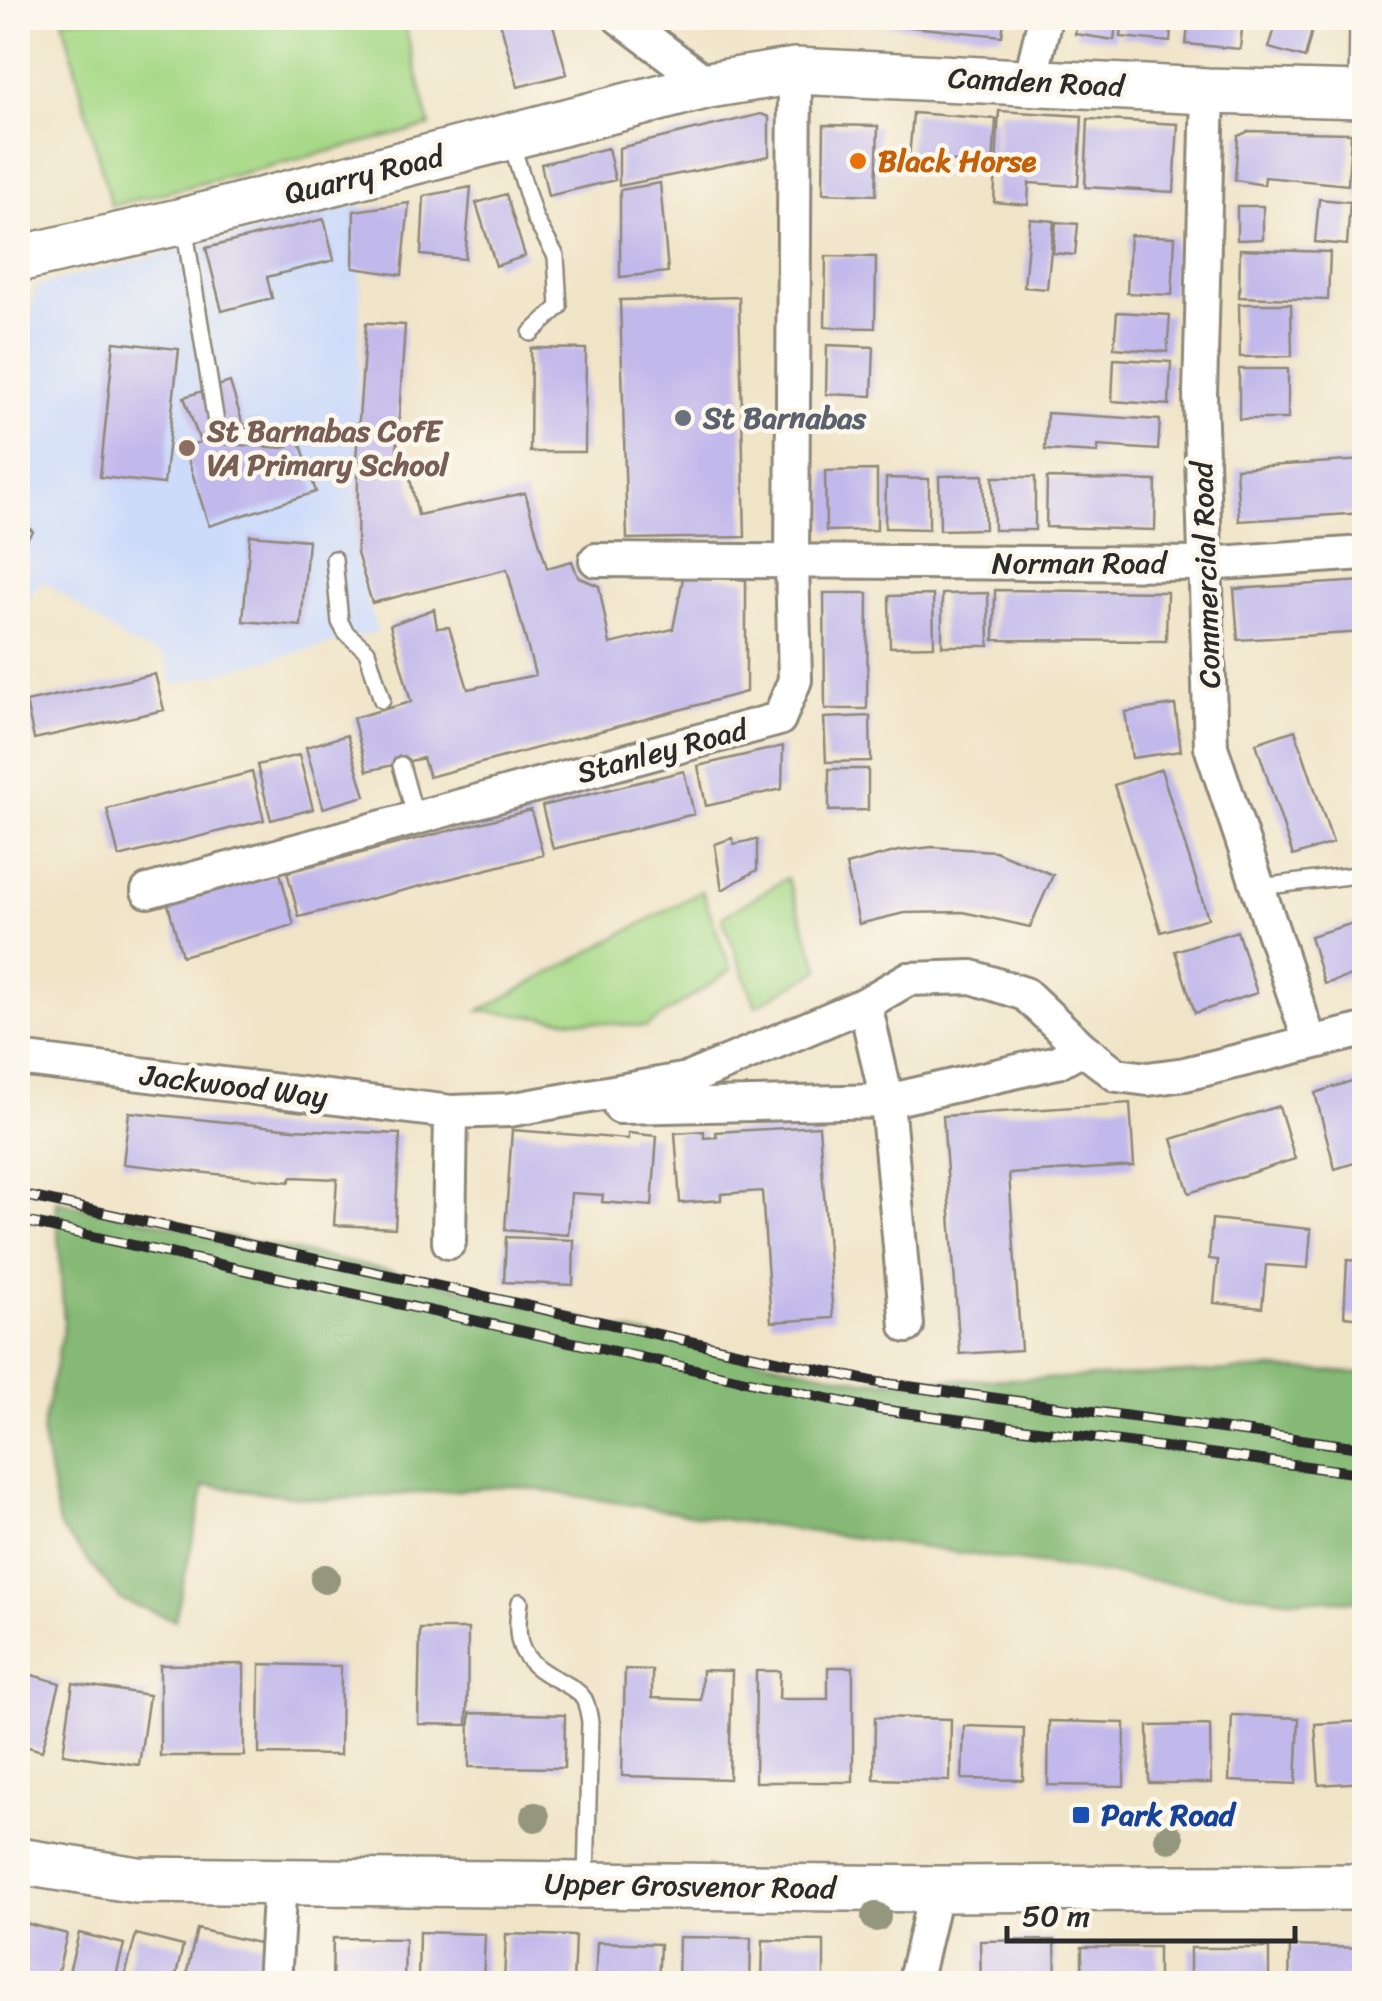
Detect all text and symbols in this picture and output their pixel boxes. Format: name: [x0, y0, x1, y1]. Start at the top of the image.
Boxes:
street label: Camden Road: [947, 50, 1128, 114]
street label: Quarry Road: [279, 129, 451, 221]
place label: Black Horse: [878, 134, 1037, 188]
marker: Black Horse: [847, 150, 869, 172]
place label: St Barnabas: [702, 391, 867, 445]
place label: St Barnabas CofE VA Primary School: [206, 404, 450, 492]
marker: St Barnabas: [672, 407, 694, 429]
marker: St Barnabas CofE VA Primary School: [176, 437, 198, 459]
street label: Commercial Road: [1175, 459, 1237, 689]
street label: Norman Road: [992, 536, 1168, 590]
street label: Stanley Road: [571, 702, 755, 800]
street label: Jackwood Way: [136, 1048, 331, 1124]
place label: Park Road: [1101, 1788, 1237, 1842]
marker: Park Road: [1070, 1804, 1092, 1826]
street label: Upper Grosvenor Road: [544, 1856, 838, 1916]
scale bar: [1007, 1881, 1294, 1943]
text: 50 m: [1022, 1889, 1090, 1943]

